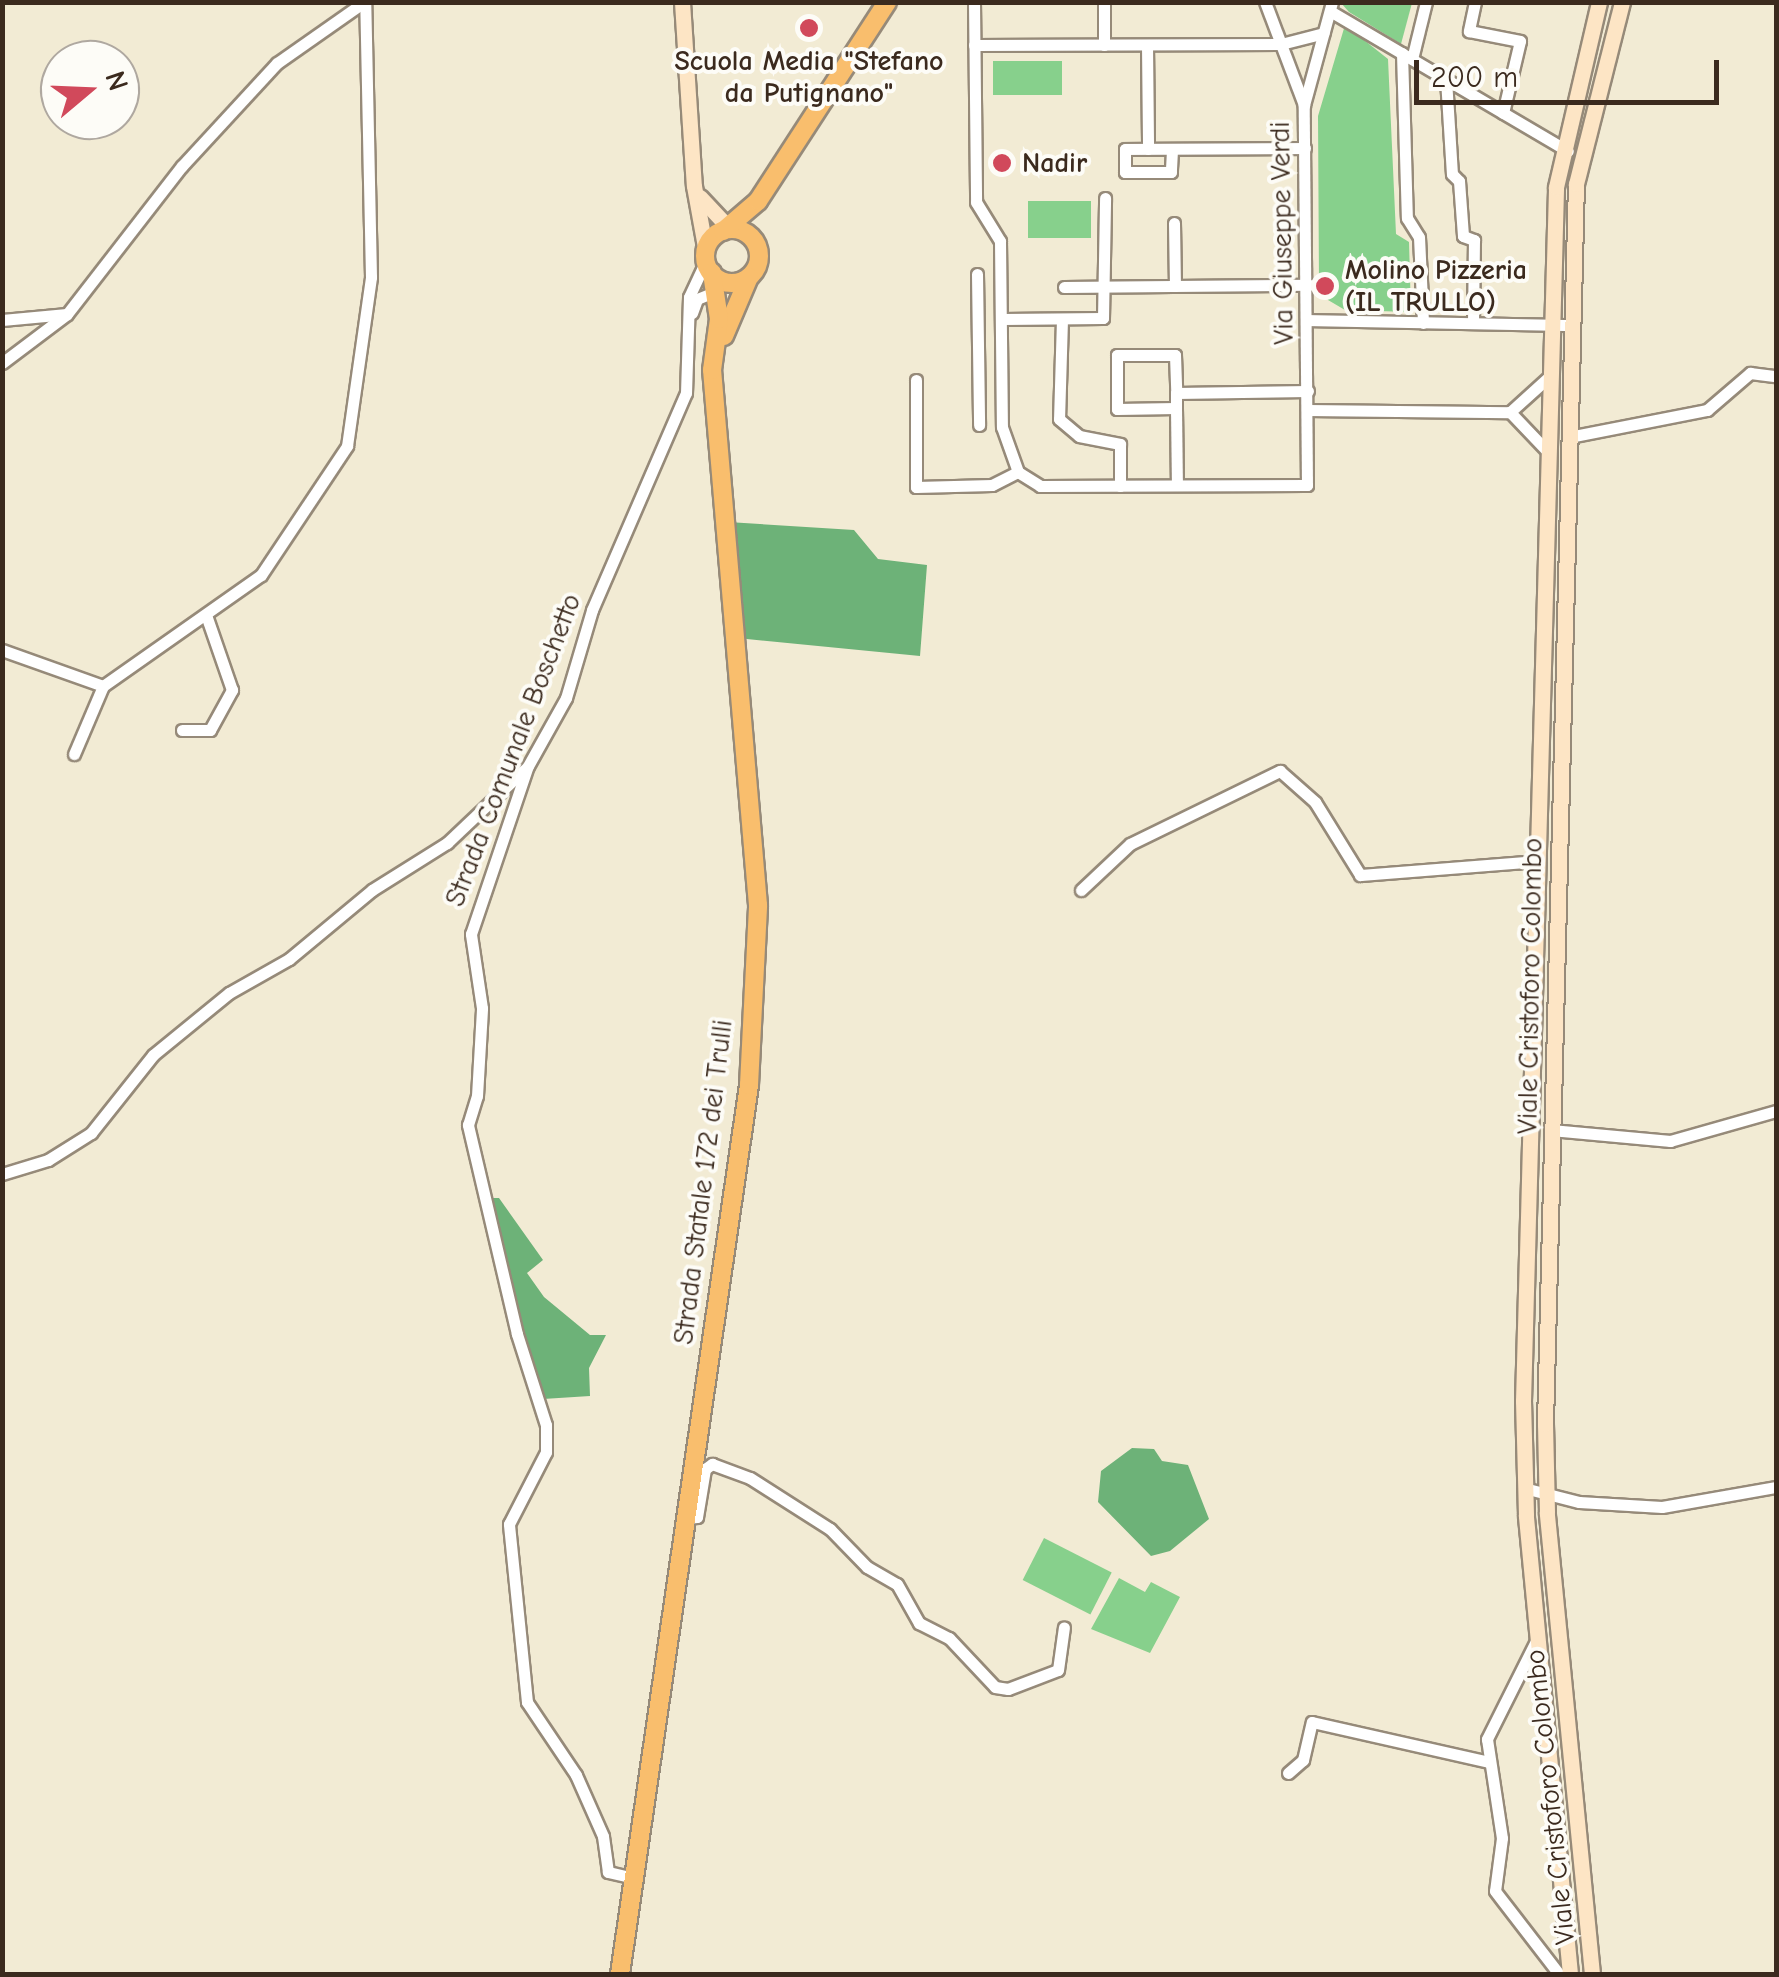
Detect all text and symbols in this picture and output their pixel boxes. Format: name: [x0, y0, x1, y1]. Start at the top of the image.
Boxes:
marker: Scuola Media "Stefano da Putignano": [798, 17, 820, 39]
north arrow: [40, 40, 140, 140]
scale bar: [1419, 40, 1724, 102]
place label: Scuola Media "Stefano da Putignano": [674, 44, 944, 110]
text: 200 m: [1431, 60, 1518, 95]
text: N: [98, 67, 135, 95]
street label: Via Giuseppe Verdi: [1263, 121, 1301, 345]
place label: Nadir: [1022, 146, 1087, 180]
marker: Nadir: [991, 152, 1013, 174]
place label: Molino Pizzeria (IL TRULLO): [1345, 253, 1527, 319]
marker: Molino Pizzeria (IL TRULLO): [1314, 275, 1336, 297]
street label: Strada Comunale Boschetto: [438, 589, 588, 911]
street label: Viale Cristoforo Colombo: [1511, 838, 1549, 1134]
street label: Strada Statale 172 dei Trulli: [666, 1018, 740, 1346]
street label: Viale Cristoforo Colombo: [1518, 1648, 1582, 1946]

